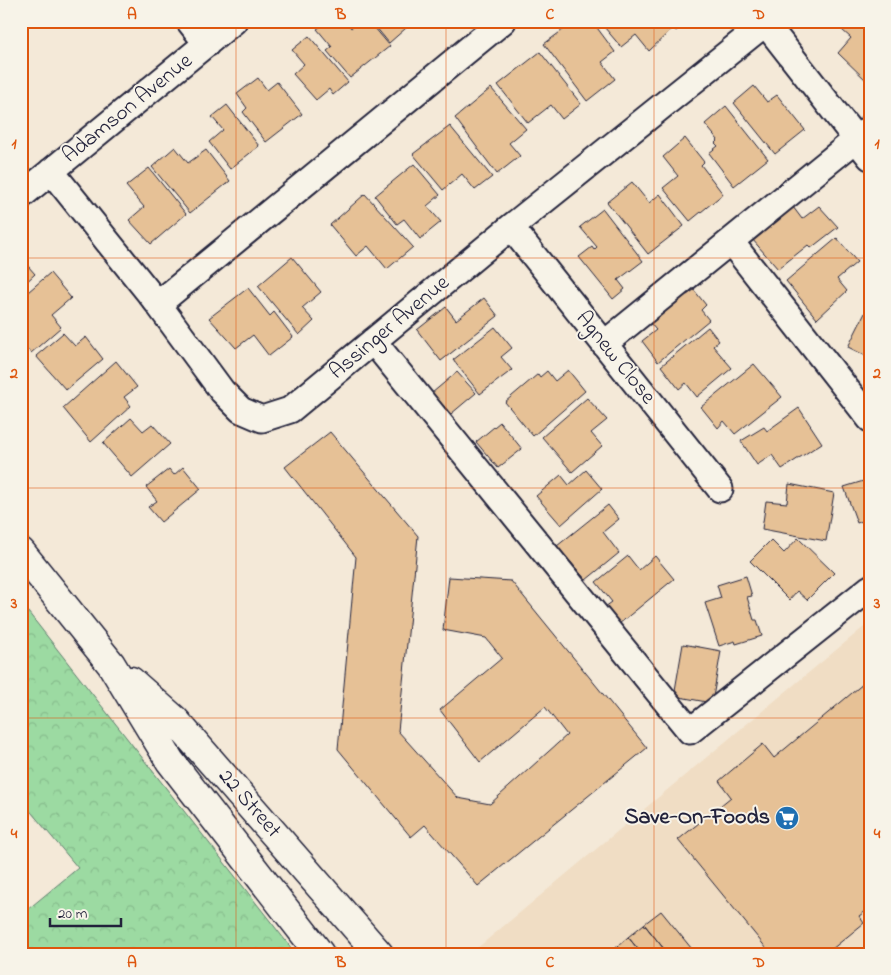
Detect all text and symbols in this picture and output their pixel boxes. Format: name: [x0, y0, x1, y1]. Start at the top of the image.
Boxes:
text: A: [127, 3, 137, 27]
text: B: [335, 3, 347, 27]
text: C: [546, 3, 555, 27]
text: D: [752, 3, 765, 27]
street label: Adamson Avenue: [56, 46, 200, 172]
text: 1: [11, 132, 17, 156]
text: 1: [874, 132, 880, 156]
street label: Assinger Avenue: [323, 268, 458, 389]
street label: Agnew Close: [566, 304, 663, 412]
text: 2: [9, 362, 18, 386]
text: 2: [872, 362, 881, 386]
text: 3: [10, 592, 18, 616]
text: 3: [873, 592, 881, 616]
street label: 22 Street: [210, 762, 289, 846]
place label: Save-On-Foods: [624, 802, 770, 834]
supermarket icon: Save-On-Foods: [774, 805, 800, 831]
text: 4: [10, 822, 18, 846]
text: 4: [873, 822, 881, 846]
scale bar: [50, 895, 121, 927]
text: 20 m: [58, 903, 88, 925]
text: A: [127, 951, 137, 975]
text: B: [335, 951, 347, 975]
text: C: [546, 951, 555, 975]
text: D: [752, 951, 765, 975]

